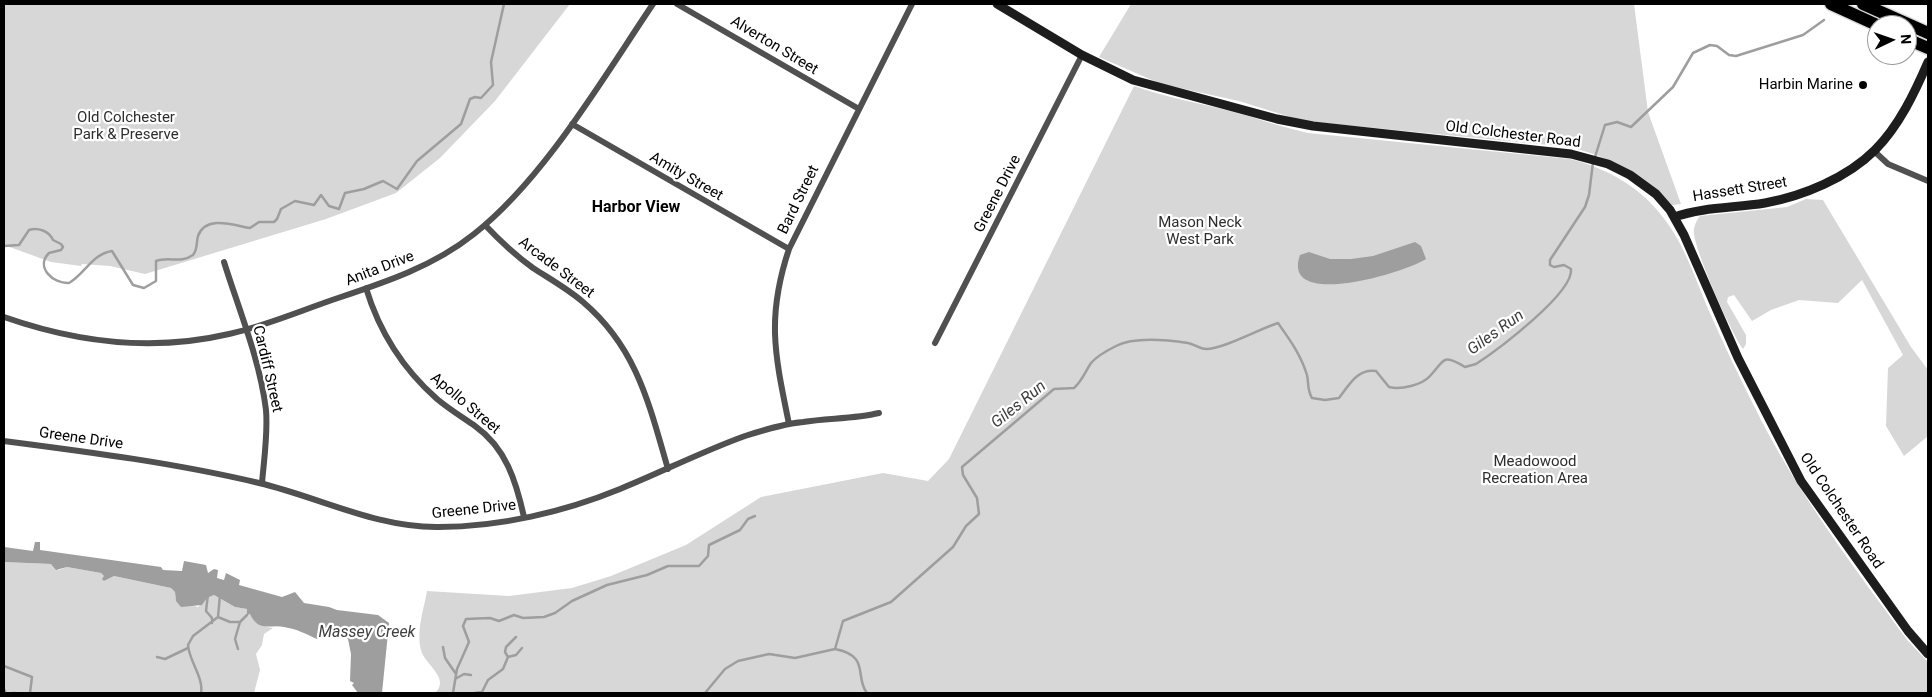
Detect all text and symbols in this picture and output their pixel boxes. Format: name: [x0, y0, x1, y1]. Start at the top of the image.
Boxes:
street label: Alverton Street: [727, 13, 821, 79]
north arrow: [1867, 15, 1917, 65]
text: N: [1898, 34, 1914, 45]
place label: Harbin Marine: [1759, 76, 1853, 94]
marker: Harbin Marine: [1857, 79, 1869, 91]
park label: Old Colchester Park & Preserve: [73, 109, 179, 144]
street label: Old Colchester Road: [1444, 118, 1582, 152]
street label: Amity Street: [646, 149, 726, 205]
street label: Greene Drive: [971, 152, 1025, 236]
street label: Bard Street: [775, 163, 823, 237]
street label: Hassett Street: [1691, 174, 1789, 206]
district label: Harbor View: [592, 198, 680, 218]
park label: Mason Neck West Park: [1158, 214, 1242, 249]
street label: Arcade Street: [514, 234, 598, 302]
street label: Anita Drive: [343, 248, 417, 290]
water label: Giles Run: [1464, 306, 1528, 360]
street label: Cardiff Street: [248, 324, 286, 414]
street label: Apollo Street: [426, 369, 504, 439]
water label: Giles Run: [988, 377, 1050, 433]
street label: Greene Drive: [38, 424, 124, 454]
street label: Old Colchester Road: [1796, 450, 1886, 572]
park label: Meadowood Recreation Area: [1482, 453, 1588, 488]
street label: Greene Drive: [431, 497, 517, 523]
water label: Massey Creek: [319, 623, 415, 643]

